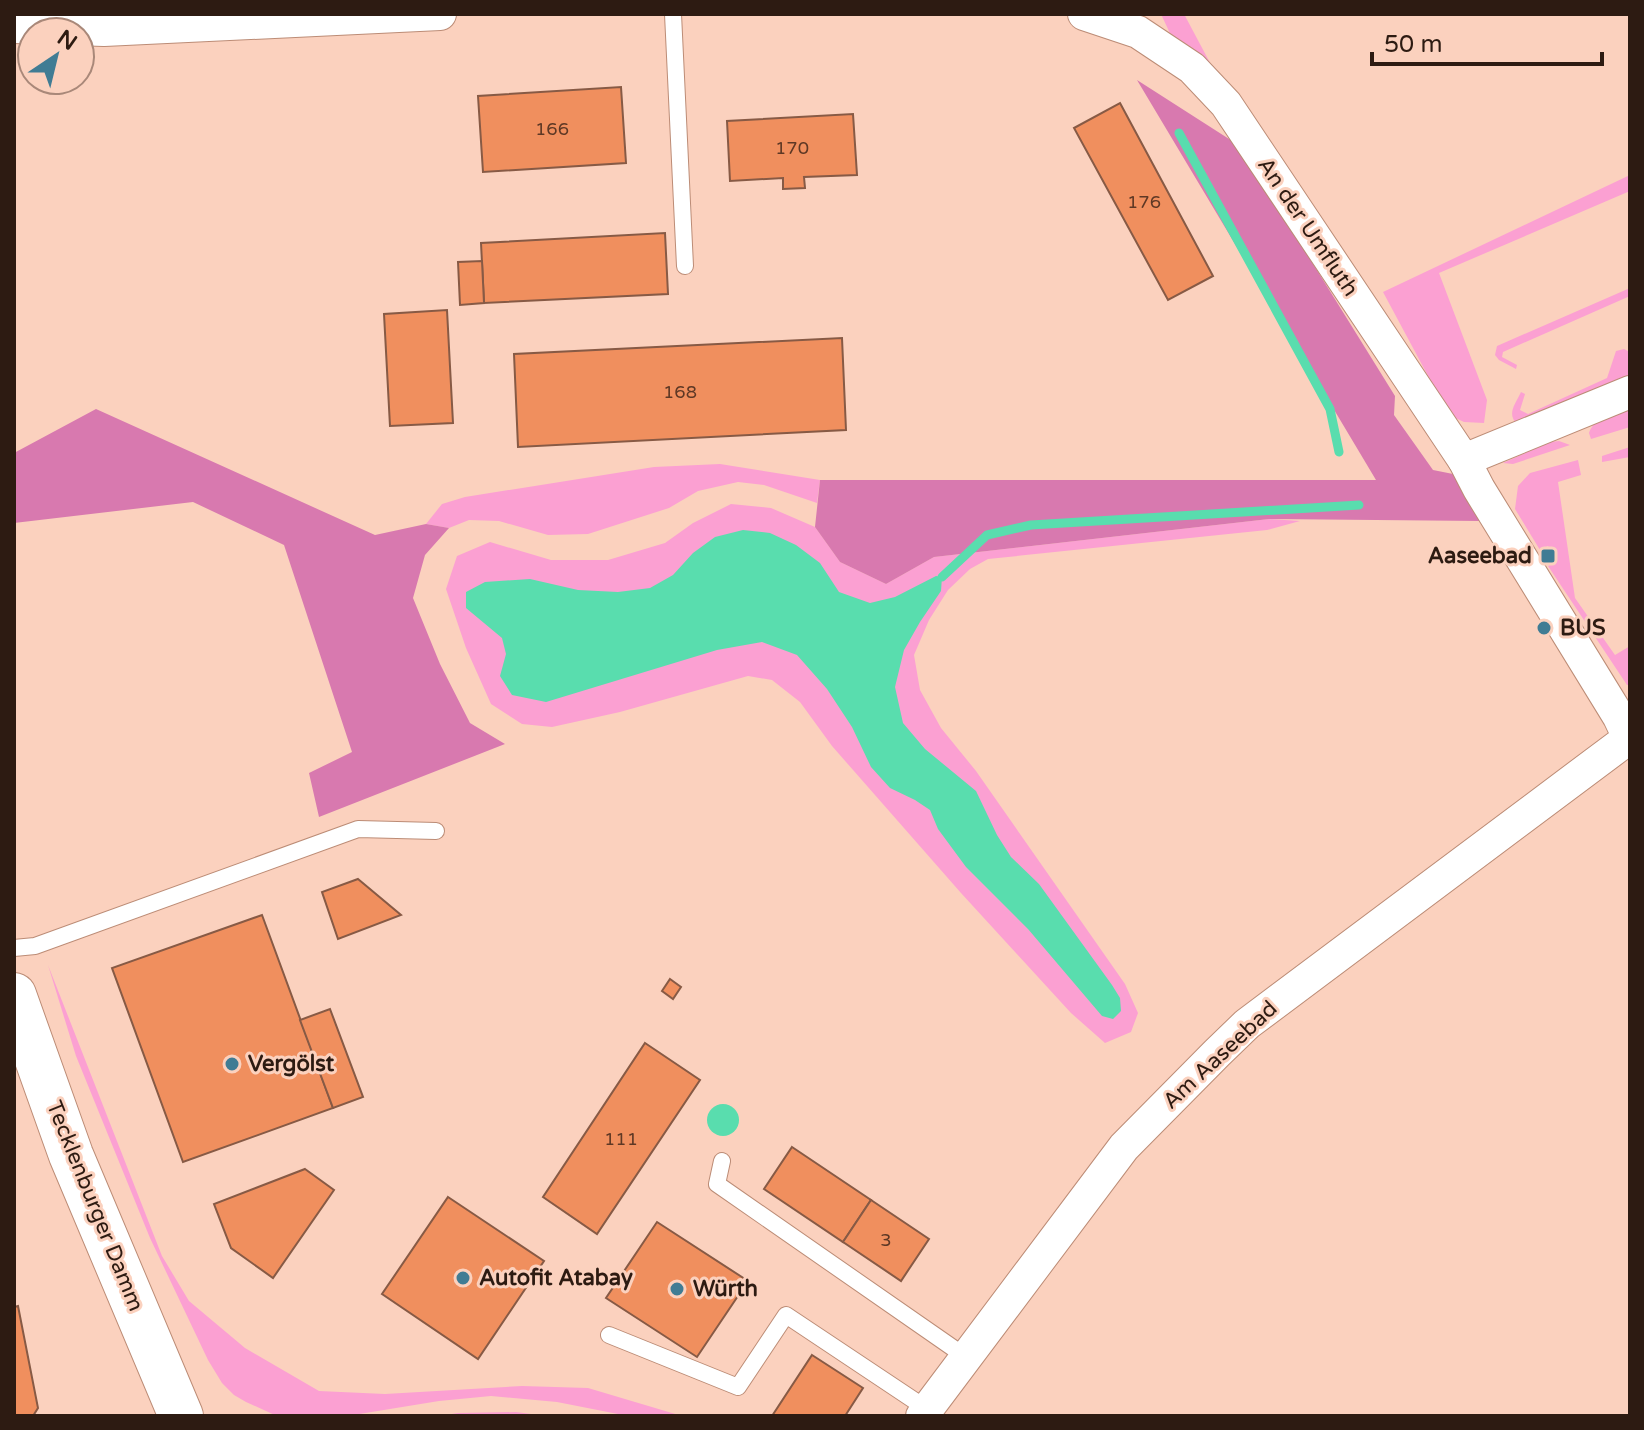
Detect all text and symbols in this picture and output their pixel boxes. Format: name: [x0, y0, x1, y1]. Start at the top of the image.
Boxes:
north arrow: [16, 16, 96, 96]
scale bar: [1372, 16, 1602, 66]
text: N: [52, 25, 82, 56]
text: 50 m: [1384, 30, 1442, 59]
house number: 166: [535, 118, 569, 140]
house number: 170: [775, 137, 809, 159]
street label: An der Umfluth: [1252, 153, 1364, 301]
house number: 176: [1127, 191, 1161, 213]
house number: 168: [663, 381, 697, 403]
place label: Aaseebad: [1428, 543, 1532, 569]
marker: Aaseebad: [1539, 547, 1557, 565]
place label: BUS: [1560, 615, 1606, 641]
marker: BUS: [1535, 619, 1553, 637]
street label: Am Aaseebad: [1158, 996, 1282, 1114]
place label: Vergölst: [248, 1051, 335, 1077]
marker: Vergölst: [223, 1055, 241, 1073]
street label: Tecklenburger Damm: [41, 1097, 149, 1315]
house number: 111: [604, 1128, 638, 1150]
house number: 3: [880, 1229, 892, 1251]
place label: Autofit Atabay: [479, 1265, 633, 1291]
marker: Autofit Atabay: [454, 1269, 472, 1287]
place label: Würth: [693, 1276, 758, 1302]
marker: Würth: [668, 1280, 686, 1298]

